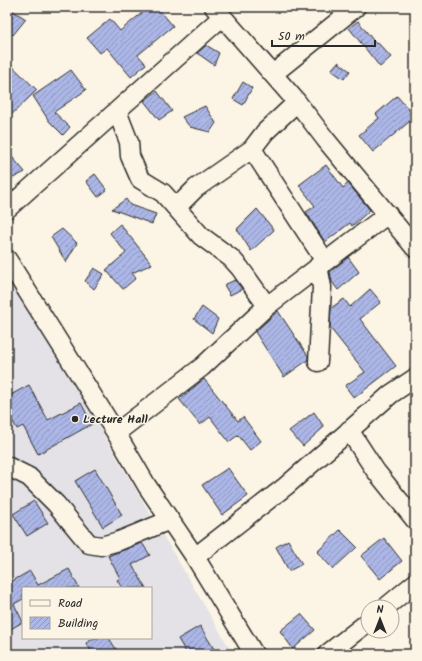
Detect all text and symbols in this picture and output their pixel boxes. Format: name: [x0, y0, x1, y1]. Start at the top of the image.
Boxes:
scale bar: [272, 22, 375, 48]
text: 50 m: [278, 27, 305, 46]
place label: Lecture Hall: [83, 410, 148, 429]
marker: Lecture Hall: [70, 414, 80, 424]
legend: [22, 587, 152, 639]
text: Road: [58, 594, 83, 613]
north arrow: [360, 599, 400, 639]
text: N: [377, 601, 384, 619]
text: Building: [58, 614, 98, 633]

